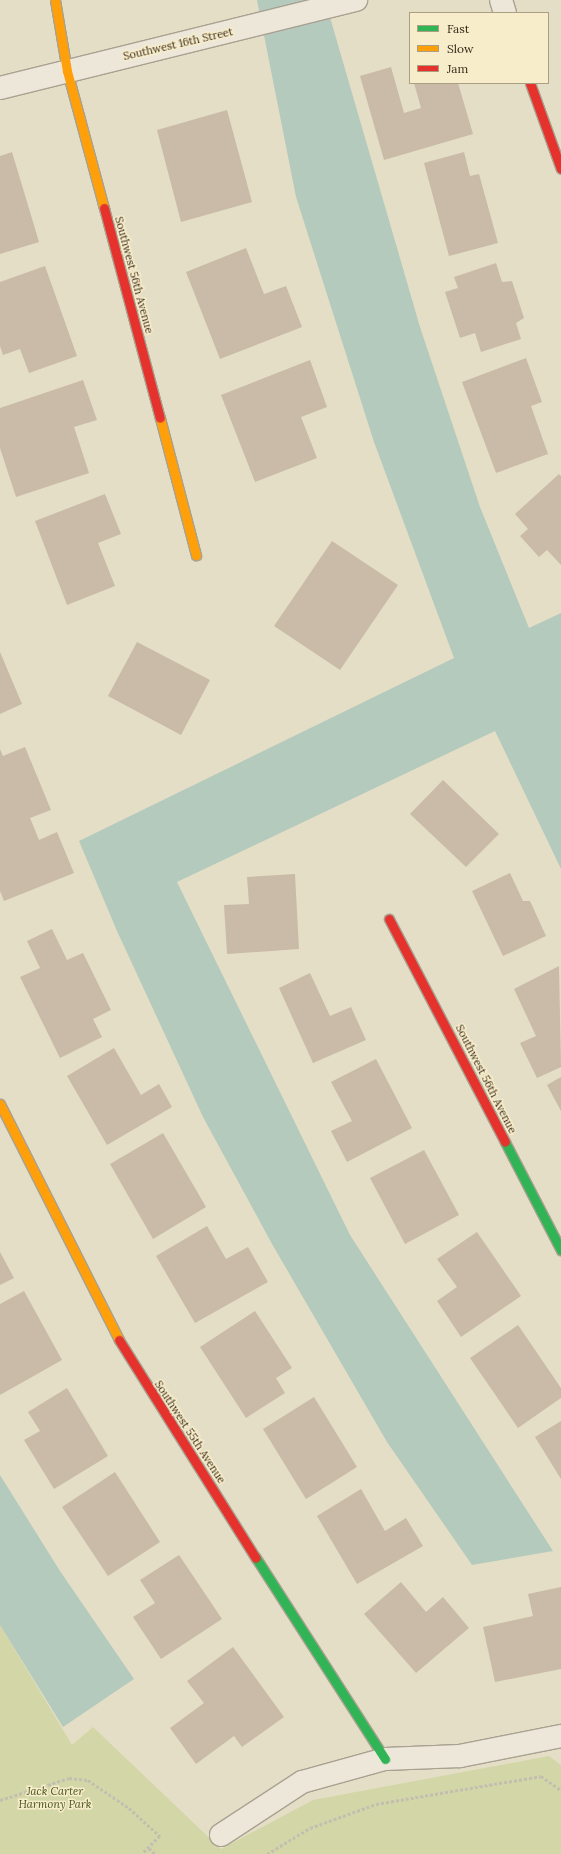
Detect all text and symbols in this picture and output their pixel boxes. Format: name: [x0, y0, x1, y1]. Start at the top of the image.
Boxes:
legend: [409, 12, 549, 84]
text: Fast: [447, 21, 470, 36]
street label: Southwest 16th Street: [122, 25, 234, 63]
text: Slow: [447, 41, 474, 56]
text: Jam: [447, 61, 468, 76]
street label: Southwest 56th Avenue: [112, 215, 156, 335]
street label: Southwest 56th Avenue: [453, 1022, 519, 1136]
street label: Southwest 55th Avenue: [152, 1378, 228, 1486]
park label: Jack Carter Harmony Park: [18, 1785, 92, 1811]

